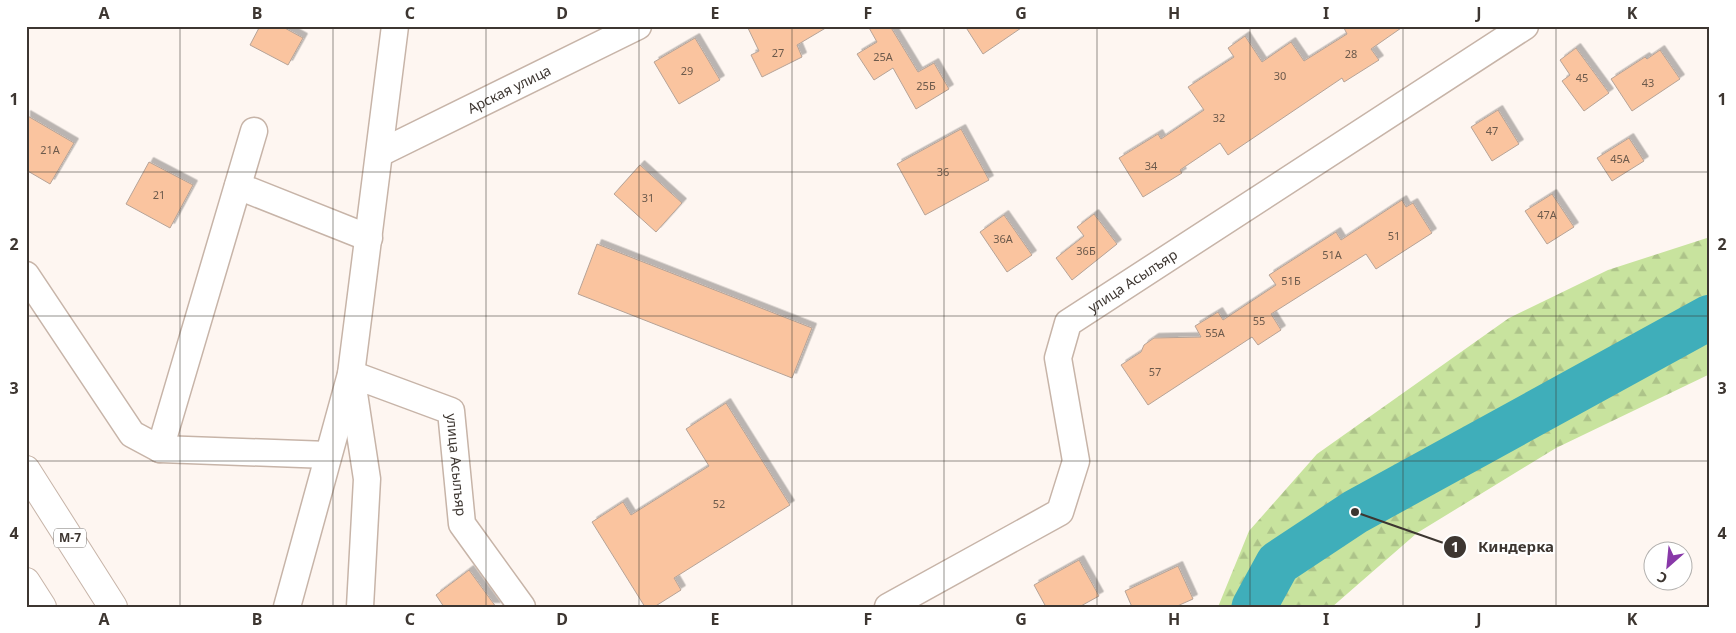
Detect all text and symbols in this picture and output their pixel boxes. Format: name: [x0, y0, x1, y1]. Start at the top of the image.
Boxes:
text: A: [98, 2, 110, 24]
text: B: [252, 2, 262, 24]
text: C: [405, 2, 415, 24]
text: D: [556, 2, 568, 24]
text: E: [711, 2, 720, 24]
text: F: [864, 2, 872, 24]
text: G: [1015, 2, 1027, 24]
text: H: [1168, 2, 1180, 24]
text: I: [1323, 2, 1329, 24]
text: J: [1474, 2, 1482, 24]
text: K: [1627, 2, 1638, 24]
house number: 27: [772, 45, 784, 60]
house number: 28: [1345, 46, 1357, 61]
house number: 25А: [873, 49, 894, 64]
street label: Арская улица: [464, 60, 554, 118]
house number: 29: [681, 63, 693, 78]
house number: 30: [1274, 68, 1286, 83]
house number: 45: [1576, 70, 1588, 85]
house number: 43: [1642, 75, 1654, 90]
house number: 25Б: [916, 78, 936, 93]
text: 1: [9, 88, 19, 110]
text: 1: [1717, 88, 1727, 110]
house number: 32: [1213, 110, 1225, 125]
house number: 47: [1486, 123, 1498, 138]
house number: 21А: [40, 142, 61, 157]
house number: 45А: [1610, 151, 1631, 166]
house number: 34: [1145, 158, 1158, 173]
house number: 36: [937, 164, 949, 179]
house number: 21: [153, 187, 165, 202]
house number: 31: [642, 190, 654, 205]
house number: 47А: [1537, 207, 1558, 222]
house number: 51: [1388, 228, 1400, 243]
house number: 36А: [993, 231, 1014, 246]
text: 2: [9, 233, 19, 255]
text: 2: [1717, 233, 1727, 255]
house number: 36Б: [1076, 243, 1096, 258]
street label: улица Асылъяр: [1084, 245, 1181, 317]
house number: 51А: [1322, 247, 1343, 262]
house number: 51Б: [1281, 273, 1301, 288]
house number: 55: [1253, 313, 1265, 328]
house number: 55А: [1205, 325, 1226, 340]
house number: 57: [1149, 364, 1161, 379]
text: 3: [9, 377, 19, 399]
text: 3: [1717, 377, 1727, 399]
street label: улица Асылъяр: [442, 412, 471, 517]
house number: 52: [713, 496, 725, 511]
text: 4: [9, 522, 19, 544]
text: 4: [1717, 522, 1727, 544]
road number: М-7: [54, 528, 86, 548]
callout: Киндерка: [1443, 532, 1564, 562]
text: 1: [1451, 536, 1459, 556]
text: Киндерка: [1478, 536, 1554, 556]
north arrow: [1644, 540, 1694, 590]
text: С: [1654, 568, 1670, 589]
text: A: [98, 608, 110, 630]
text: B: [252, 608, 262, 630]
text: C: [405, 608, 415, 630]
text: D: [556, 608, 568, 630]
text: E: [711, 608, 720, 630]
text: F: [864, 608, 872, 630]
text: G: [1015, 608, 1027, 630]
text: H: [1168, 608, 1180, 630]
text: I: [1323, 608, 1329, 630]
text: J: [1474, 608, 1482, 630]
text: K: [1627, 608, 1638, 630]

